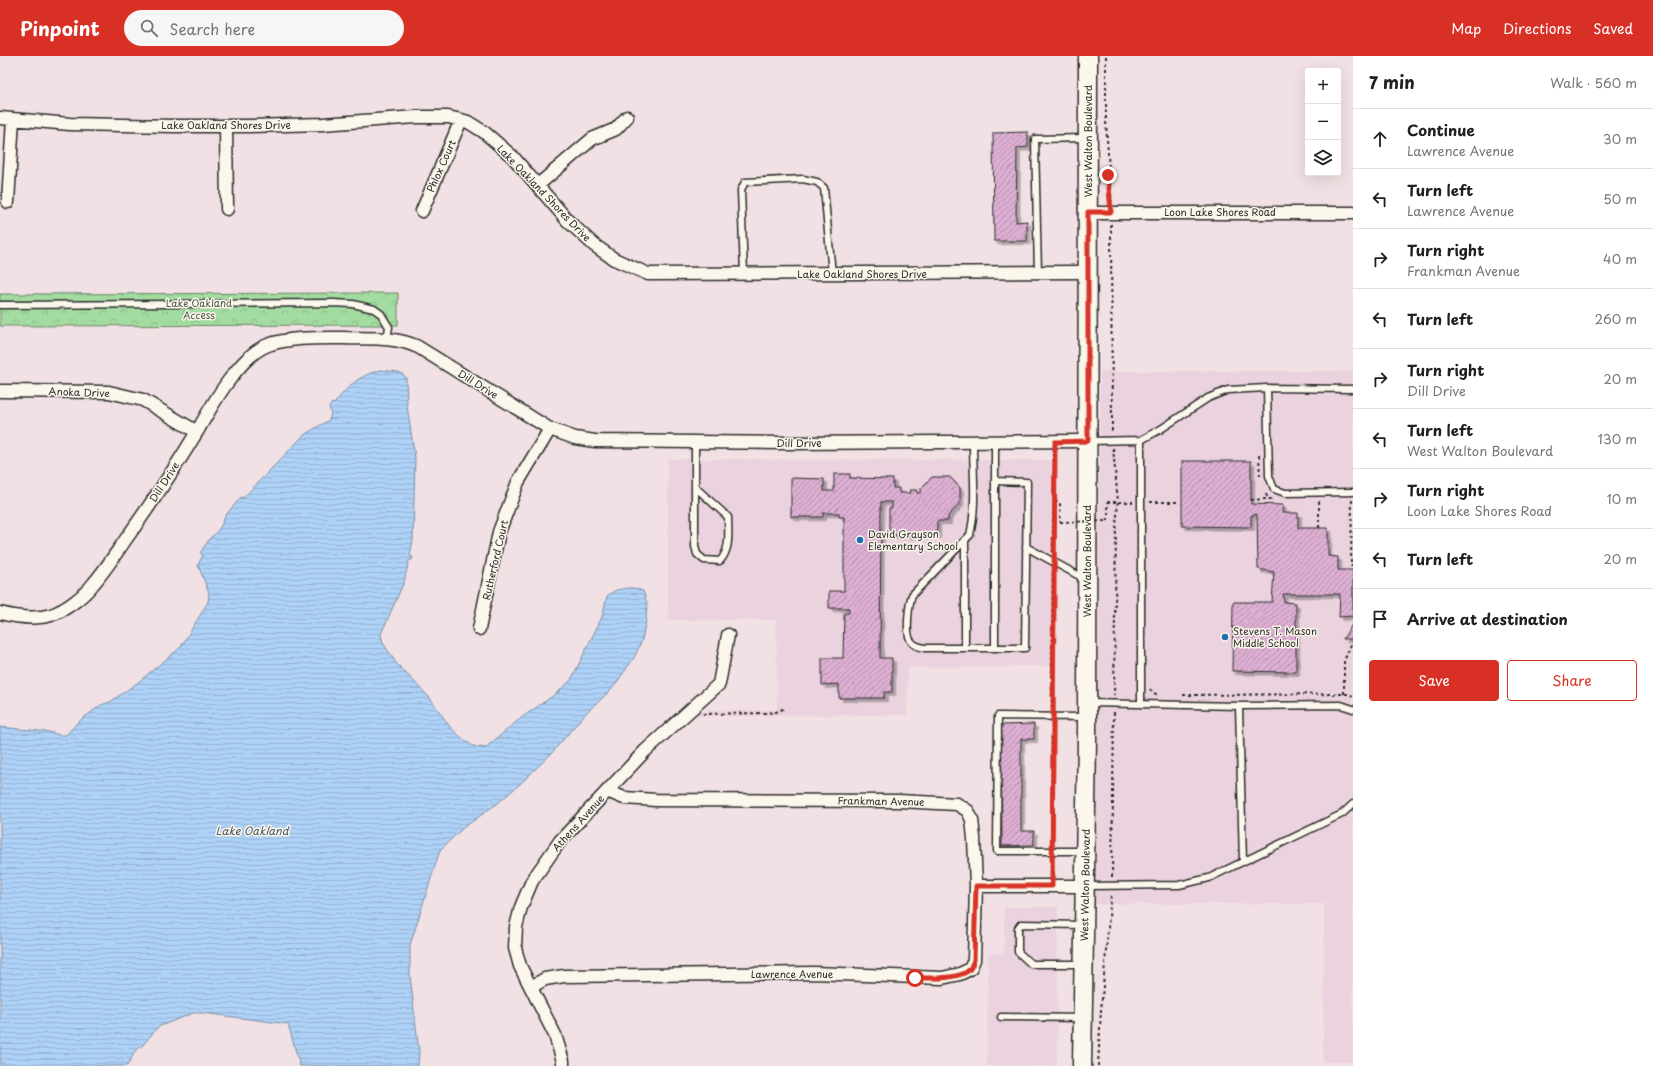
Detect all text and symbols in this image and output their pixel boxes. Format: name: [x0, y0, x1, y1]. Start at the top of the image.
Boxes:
search box: [124, 10, 404, 46]
text: Pinpoint: [20, 14, 100, 42]
icon: search: [138, 17, 160, 39]
text: Search here: [170, 17, 255, 40]
text: Map: [1451, 18, 1481, 39]
text: Directions: [1503, 18, 1571, 39]
text: Saved: [1593, 18, 1633, 39]
map controls: [1305, 68, 1341, 176]
button: +: [1305, 68, 1341, 104]
text: 7 min: [1369, 69, 1415, 95]
text: Walk · 560 m: [1550, 73, 1637, 92]
street label: West Walton Boulevard: [1080, 85, 1095, 197]
button: −: [1305, 104, 1341, 140]
street label: Lake Oakland Shores Drive: [161, 117, 291, 132]
text: Continue: [1407, 118, 1475, 141]
icon: ahead: [1369, 128, 1391, 150]
text: 30 m: [1603, 129, 1637, 148]
street label: Phlox Court: [422, 137, 459, 194]
button: layers: [1305, 140, 1341, 176]
street label: Lake Oakland Shores Drive: [494, 141, 595, 244]
text: Lawrence Avenue: [1407, 141, 1514, 160]
route end: [1099, 166, 1117, 184]
text: Turn left: [1407, 178, 1473, 201]
icon: left: [1369, 188, 1391, 210]
text: 50 m: [1603, 189, 1637, 208]
text: Lawrence Avenue: [1407, 201, 1514, 220]
street label: Loon Lake Shores Road: [1164, 204, 1276, 219]
text: Turn right: [1407, 238, 1484, 261]
icon: right: [1369, 248, 1391, 270]
text: 40 m: [1603, 249, 1637, 268]
text: Frankman Avenue: [1407, 261, 1520, 280]
street label: Lake Oakland Shores Drive: [797, 266, 927, 281]
park label: Lake Oakland Access: [166, 295, 232, 322]
text: Turn left: [1407, 307, 1473, 330]
icon: left: [1369, 308, 1391, 330]
text: 260 m: [1595, 309, 1637, 328]
text: Turn right: [1407, 358, 1484, 381]
street label: Dill Drive: [455, 365, 501, 402]
icon: right: [1369, 368, 1391, 390]
text: 20 m: [1603, 369, 1637, 388]
text: Dill Drive: [1407, 381, 1466, 400]
street label: Anoka Drive: [48, 383, 110, 400]
text: Turn left: [1407, 418, 1473, 441]
icon: left: [1369, 428, 1391, 450]
text: 130 m: [1598, 429, 1637, 448]
street label: Dill Drive: [776, 435, 822, 450]
text: West Walton Boulevard: [1407, 441, 1553, 460]
street label: Dill Drive: [145, 459, 182, 505]
text: Turn right: [1407, 478, 1484, 501]
icon: right: [1369, 488, 1391, 510]
text: 10 m: [1607, 489, 1637, 508]
text: Loon Lake Shores Road: [1407, 501, 1552, 520]
street label: West Walton Boulevard: [1079, 505, 1094, 617]
street label: Rutherford Court: [478, 518, 511, 601]
place label: David Grayson Elementary School: [868, 526, 958, 553]
marker: David Grayson Elementary School: [855, 535, 865, 545]
text: Turn left: [1407, 547, 1473, 570]
icon: left: [1369, 548, 1391, 570]
text: 20 m: [1603, 549, 1637, 568]
text: Arrive at destination: [1407, 607, 1568, 630]
icon: arrive: [1369, 608, 1391, 630]
place label: Stevens T. Mason Middle School: [1233, 623, 1317, 650]
marker: Stevens T. Mason Middle School: [1220, 632, 1230, 642]
button: Save: [1369, 660, 1499, 701]
button: Share: [1507, 660, 1637, 701]
street label: Athens Avenue: [548, 791, 608, 854]
street label: Frankman Avenue: [837, 792, 925, 809]
water label: Lake Oakland: [216, 822, 290, 839]
street label: West Walton Boulevard: [1076, 829, 1093, 941]
street label: Lawrence Avenue: [751, 966, 834, 981]
route start: [906, 969, 924, 987]

